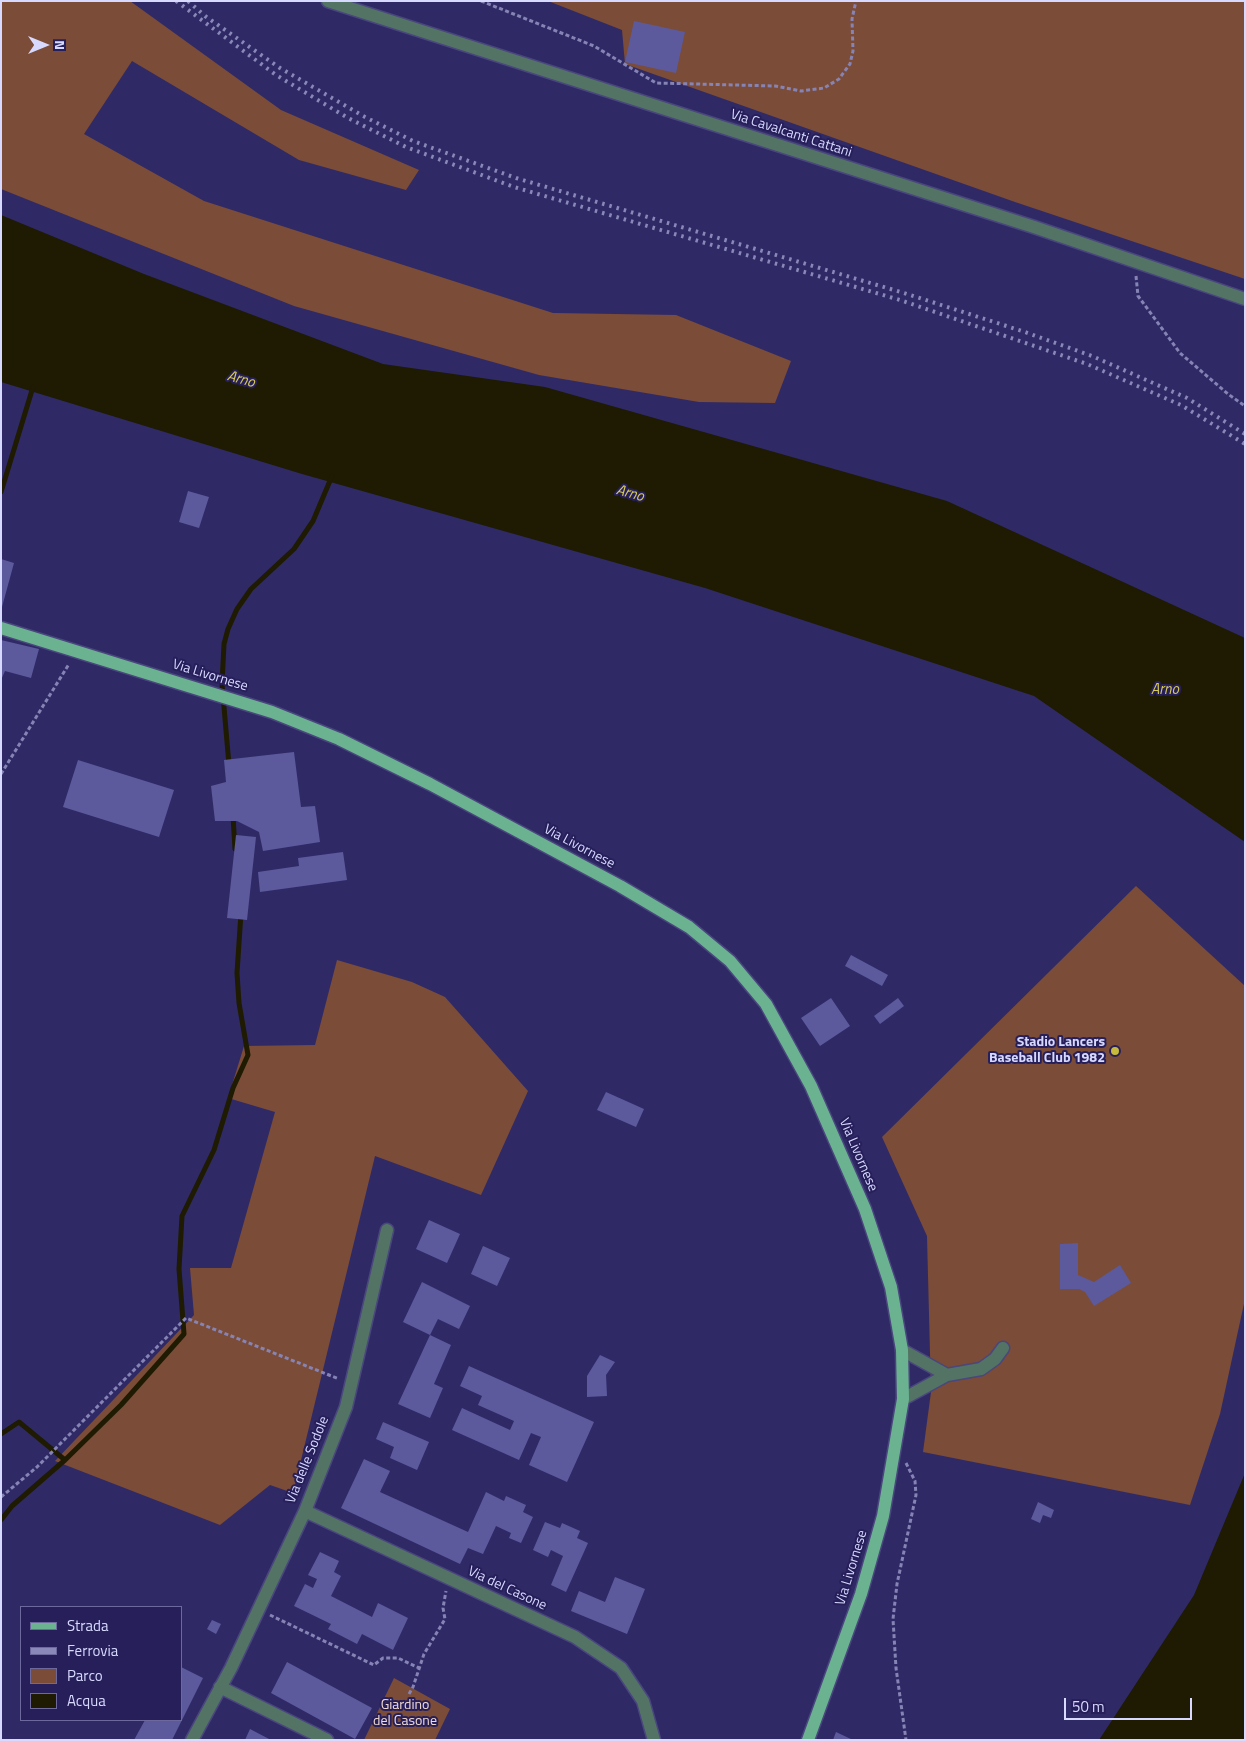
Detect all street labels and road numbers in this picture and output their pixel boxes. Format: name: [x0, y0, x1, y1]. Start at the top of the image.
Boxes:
street label: Via Cavalcanti Cattani: [728, 106, 854, 162]
street label: Via Livornese: [170, 657, 250, 695]
street label: Via Livornese: [541, 821, 617, 873]
street label: Via Livornese: [835, 1116, 881, 1194]
street label: Via delle Sodole: [283, 1414, 333, 1506]
street label: Via Livornese: [833, 1528, 871, 1608]
street label: Via del Casone: [465, 1563, 549, 1615]

